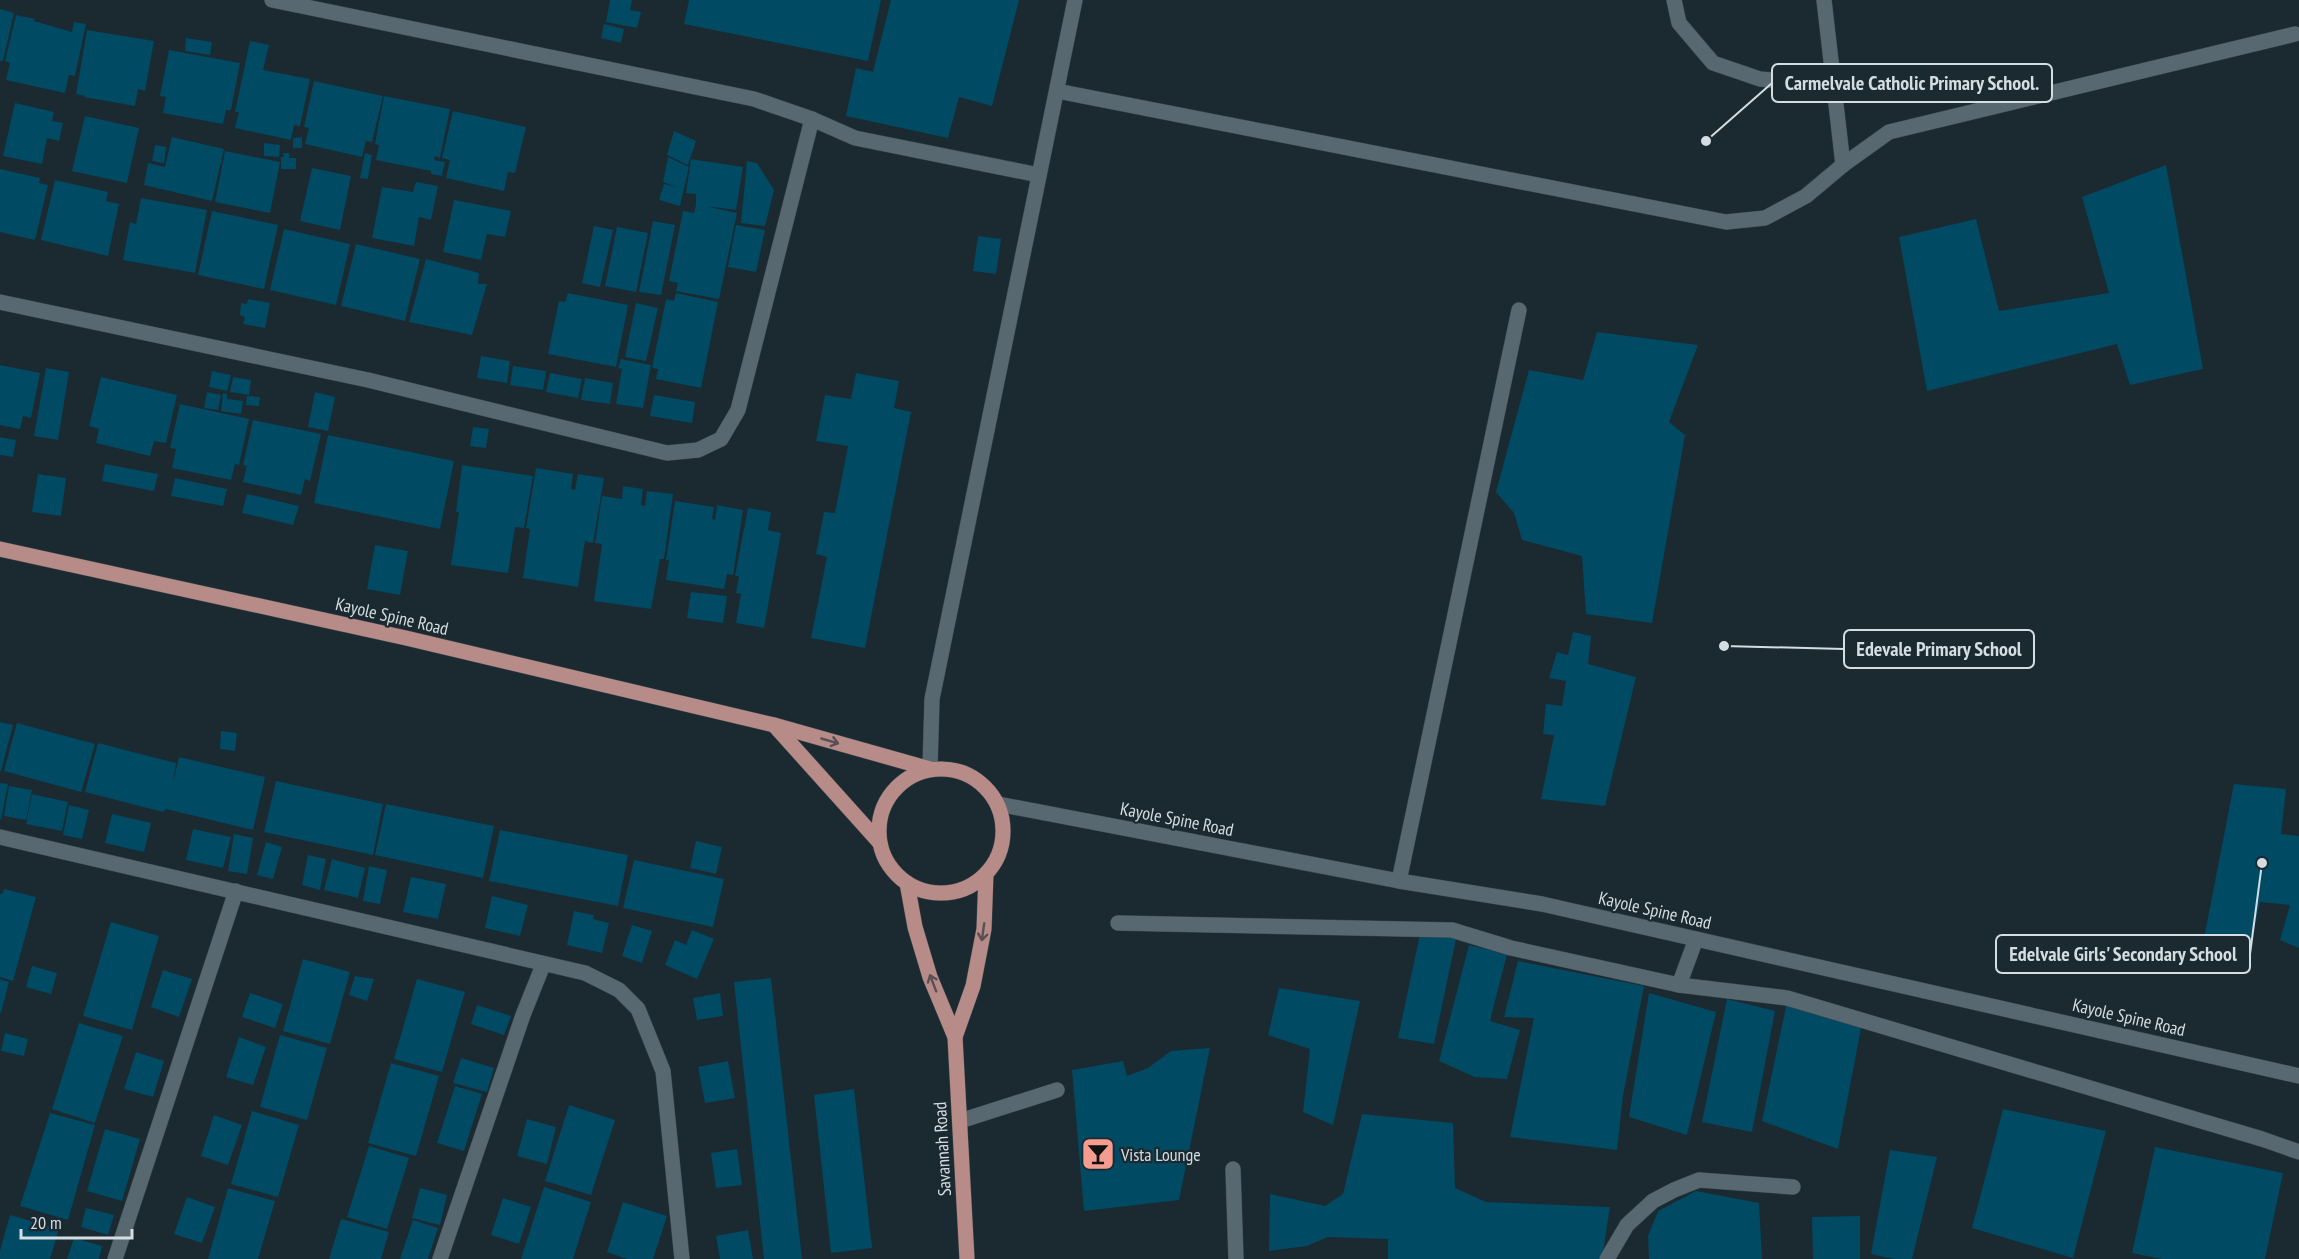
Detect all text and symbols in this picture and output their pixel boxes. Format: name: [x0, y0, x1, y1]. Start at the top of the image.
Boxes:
callout: Carmelvale Catholic Primary School.: [1772, 64, 2052, 102]
text: Carmelvale Catholic Primary School.: [1785, 70, 2039, 96]
street label: Kayole Spine Road: [333, 592, 451, 640]
callout: Edevale Primary School: [1844, 630, 2034, 668]
text: Edevale Primary School: [1856, 636, 2022, 662]
one-way arrow: [820, 736, 839, 747]
street label: Kayole Spine Road: [1118, 797, 1236, 841]
street label: Kayole Spine Road: [1596, 886, 1714, 934]
one-way arrow: [977, 921, 988, 941]
callout: Edelvale Girls' Secondary School: [1996, 935, 2250, 973]
text: Edelvale Girls' Secondary School: [2009, 941, 2237, 967]
one-way arrow: [927, 974, 938, 993]
street label: Kayole Spine Road: [2070, 993, 2188, 1041]
street label: Savannah Road: [928, 1101, 956, 1197]
bar icon: Vista Lounge: [1080, 1136, 1116, 1172]
place label: Vista Lounge: [1120, 1143, 1201, 1166]
scale bar: [21, 1202, 132, 1240]
text: 20 m: [30, 1211, 62, 1234]

